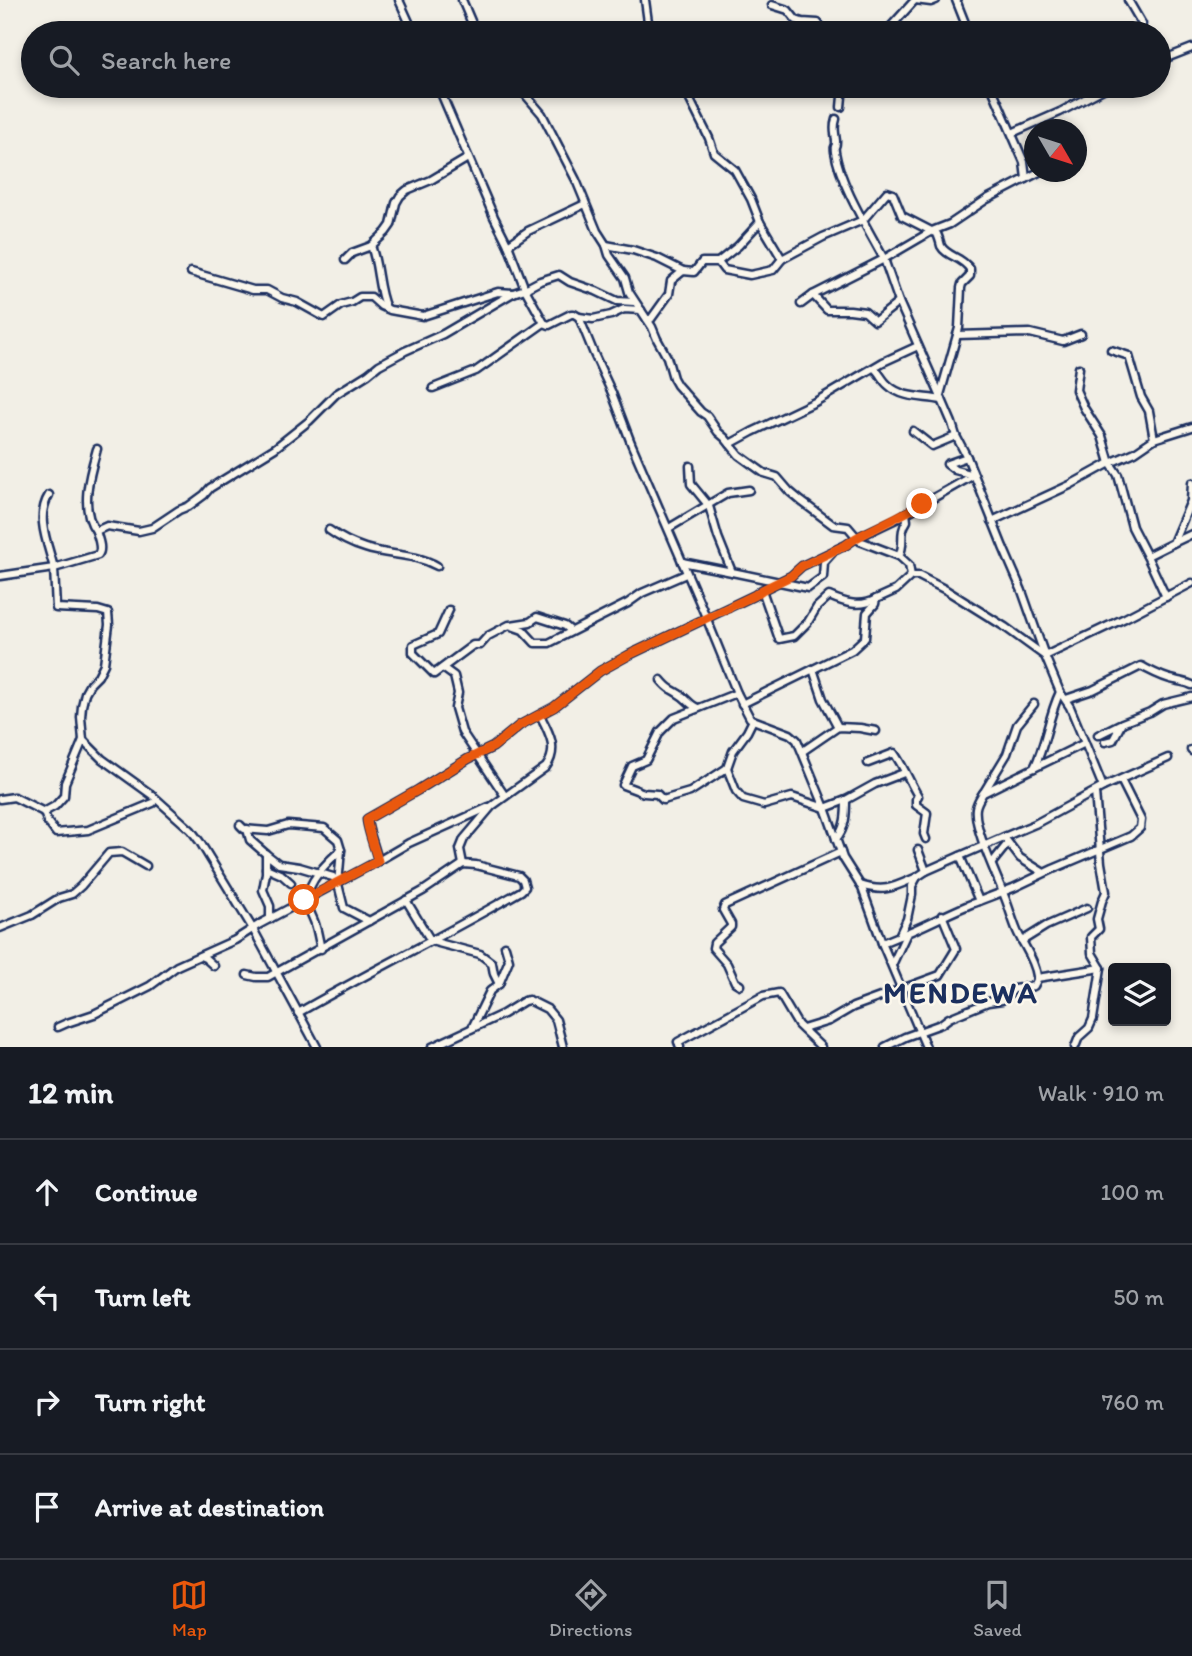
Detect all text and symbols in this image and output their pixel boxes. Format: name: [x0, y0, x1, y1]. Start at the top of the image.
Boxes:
search box: [21, 21, 1171, 98]
icon: search: [45, 41, 83, 79]
text: Search here: [101, 44, 231, 76]
north arrow: [1024, 119, 1087, 182]
route end: [906, 488, 937, 519]
route start: [288, 884, 319, 915]
map controls: [1108, 963, 1171, 1026]
button: layers: [1108, 963, 1171, 1026]
district label: MENDEWA: [883, 974, 1039, 1011]
text: 12 min: [28, 1074, 113, 1111]
text: Walk · 910 m: [1038, 1079, 1164, 1107]
icon: ahead: [28, 1173, 66, 1211]
text: Continue: [95, 1176, 198, 1208]
text: 100 m: [1100, 1178, 1164, 1206]
icon: left: [28, 1278, 66, 1316]
text: Turn left: [95, 1281, 191, 1313]
text: 50 m: [1113, 1283, 1164, 1311]
icon: right: [28, 1383, 66, 1421]
text: Turn right: [95, 1386, 206, 1418]
text: 760 m: [1102, 1388, 1164, 1416]
icon: arrive: [28, 1488, 66, 1526]
text: Arrive at destination: [95, 1491, 324, 1523]
tab: Map: [170, 1576, 208, 1641]
tab: Directions: [549, 1576, 633, 1641]
tab: Saved: [973, 1576, 1022, 1641]

